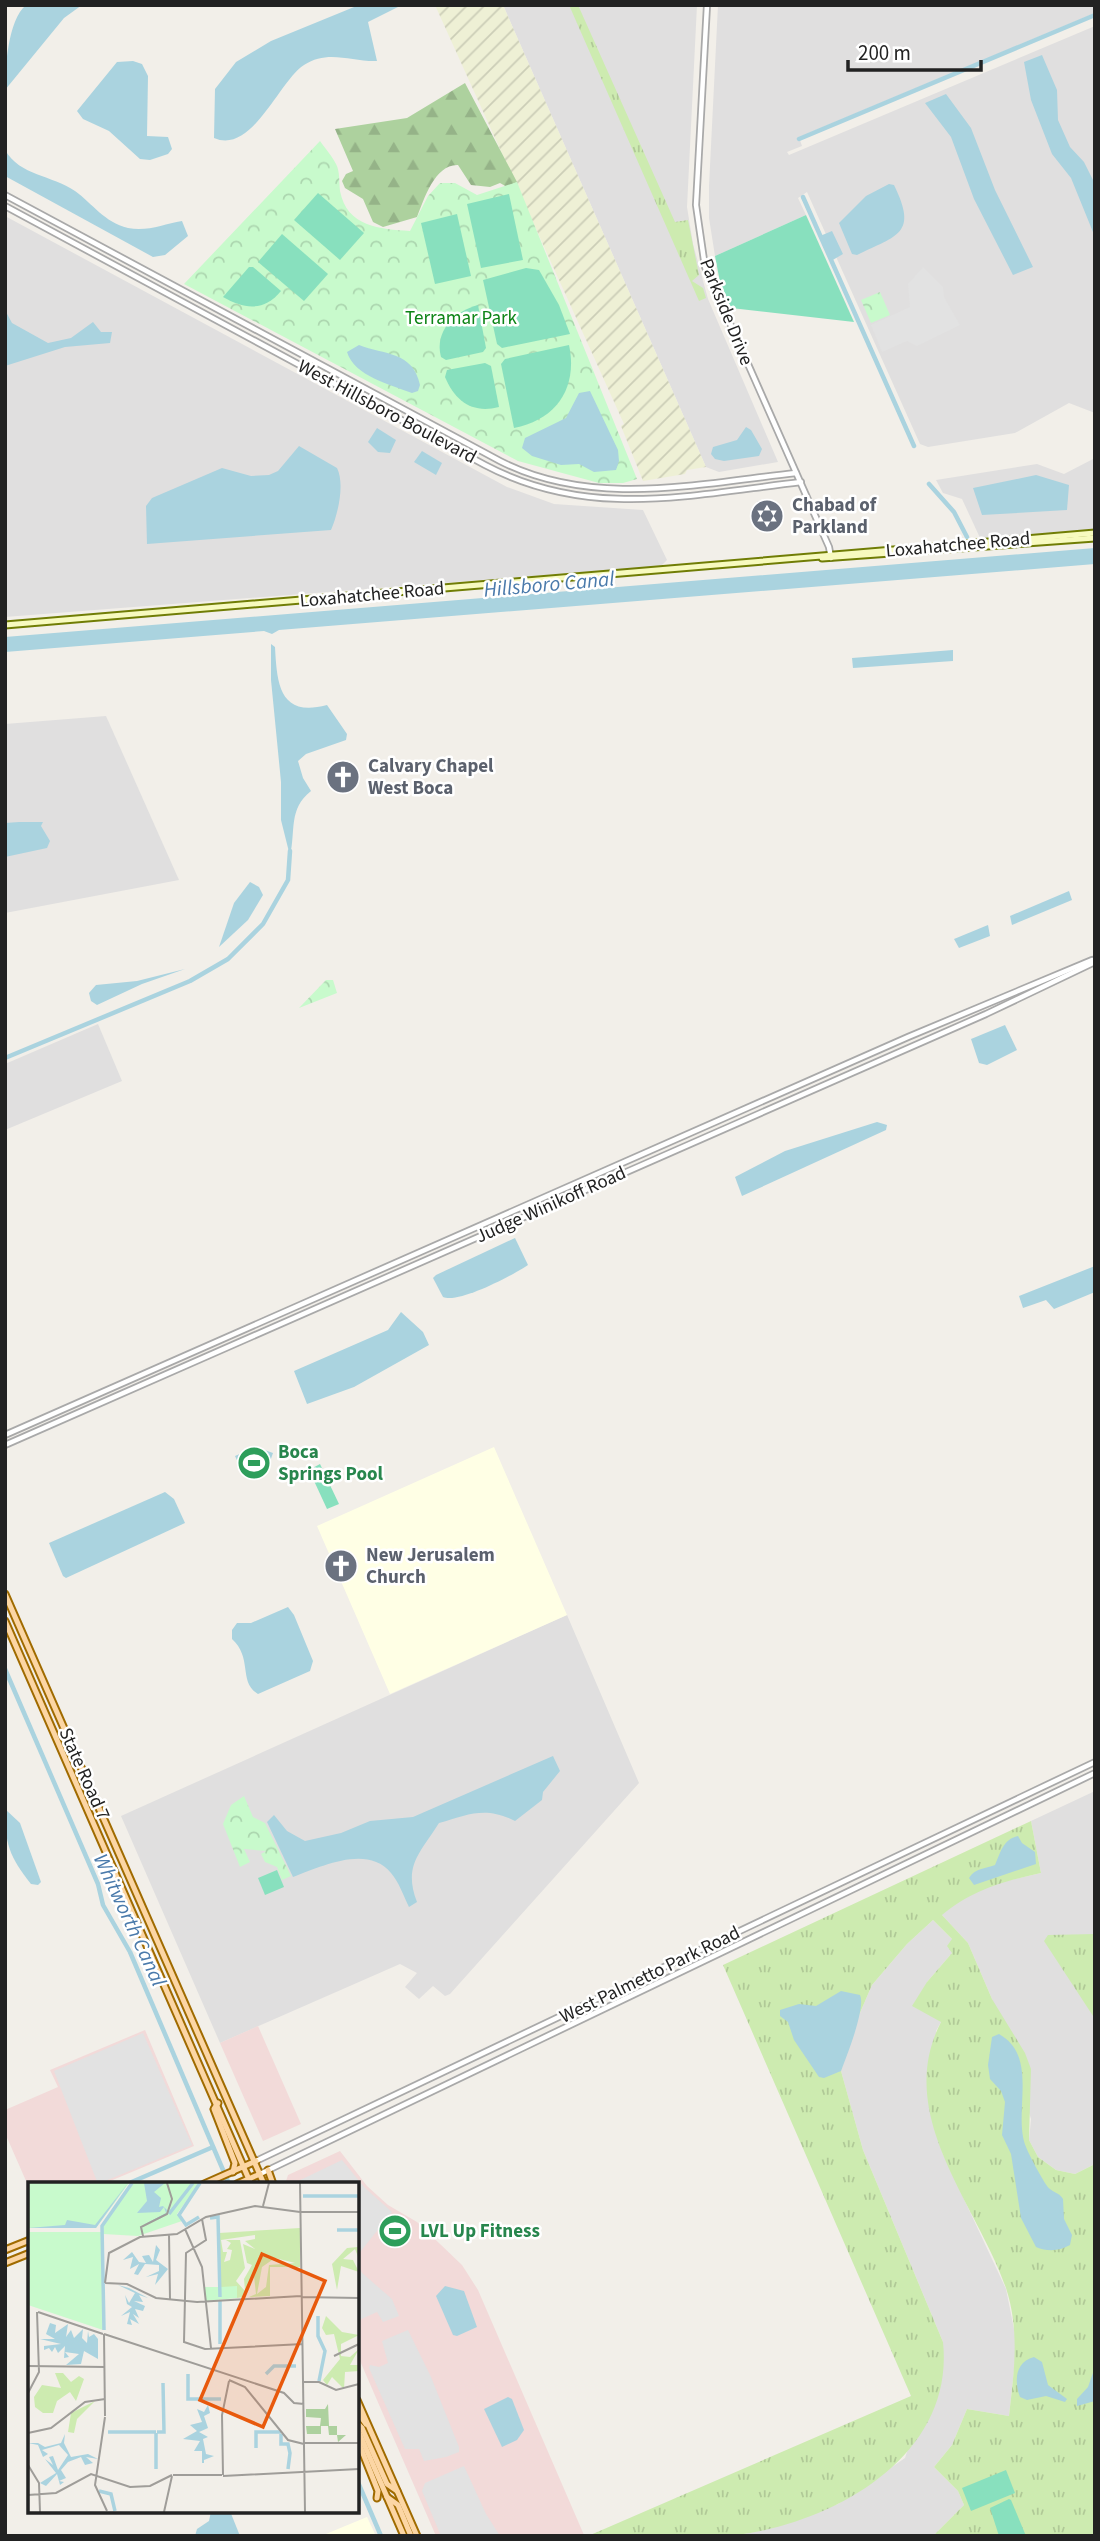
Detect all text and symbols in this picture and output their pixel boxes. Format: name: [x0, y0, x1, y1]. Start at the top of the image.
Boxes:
scale bar: [848, 28, 981, 72]
text: 200 m: [858, 38, 911, 68]
street label: Parkside Drive: [692, 255, 760, 369]
park label: Terramar Park: [405, 305, 518, 332]
street label: West Hillsboro Boulevard: [293, 353, 481, 471]
place label: Chabad of Parkland: [792, 492, 878, 541]
synagogue icon: Chabad of Parkland: [748, 497, 786, 535]
street label: Loxahatchee Road: [885, 525, 1031, 565]
water label: Hillsboro Canal: [482, 563, 616, 605]
street label: Loxahatchee Road: [299, 575, 445, 615]
place label: Calvary Chapel West Boca: [368, 753, 494, 802]
church icon: Calvary Chapel West Boca: [324, 758, 362, 796]
street label: Judge Winikoff Road: [471, 1160, 631, 1250]
place label: Boca Springs Pool: [278, 1439, 384, 1488]
sports icon: Boca Springs Pool: [235, 1444, 273, 1482]
place label: New Jerusalem Church: [366, 1542, 495, 1591]
church icon: New Jerusalem Church: [322, 1547, 360, 1585]
street label: State Road 7: [52, 1724, 116, 1824]
water label: Whitworth Canal: [86, 1849, 174, 1992]
street label: West Palmetto Park Road: [555, 1919, 745, 2031]
inset map: [28, 2182, 359, 2513]
sports icon: LVL Up Fitness: [376, 2212, 414, 2250]
place label: LVL Up Fitness: [420, 2218, 540, 2245]

